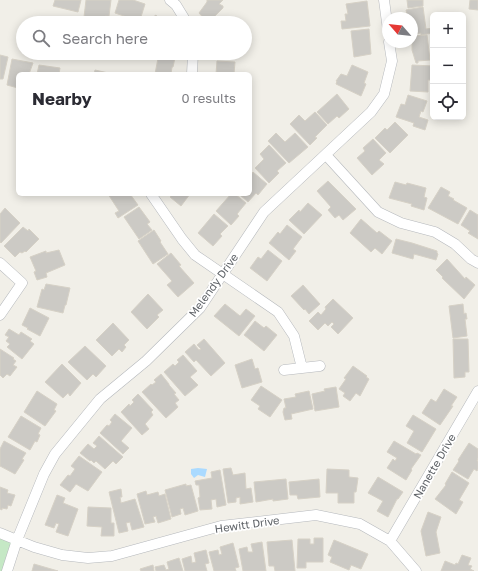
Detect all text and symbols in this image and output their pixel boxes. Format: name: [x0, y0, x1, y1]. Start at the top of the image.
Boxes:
north arrow: [382, 12, 418, 48]
map controls: [430, 12, 466, 120]
button: +: [430, 12, 466, 48]
search box: [16, 16, 252, 60]
icon: search: [30, 27, 52, 49]
text: Search here: [62, 29, 148, 47]
button: −: [430, 48, 466, 84]
button: locate: [430, 84, 466, 120]
text: Nearby: [32, 88, 92, 109]
text: 0 results: [181, 90, 236, 106]
street label: Melendy Drive: [186, 251, 240, 319]
street label: Nanette Drive: [410, 431, 458, 501]
street label: Hewitt Drive: [214, 513, 280, 535]

